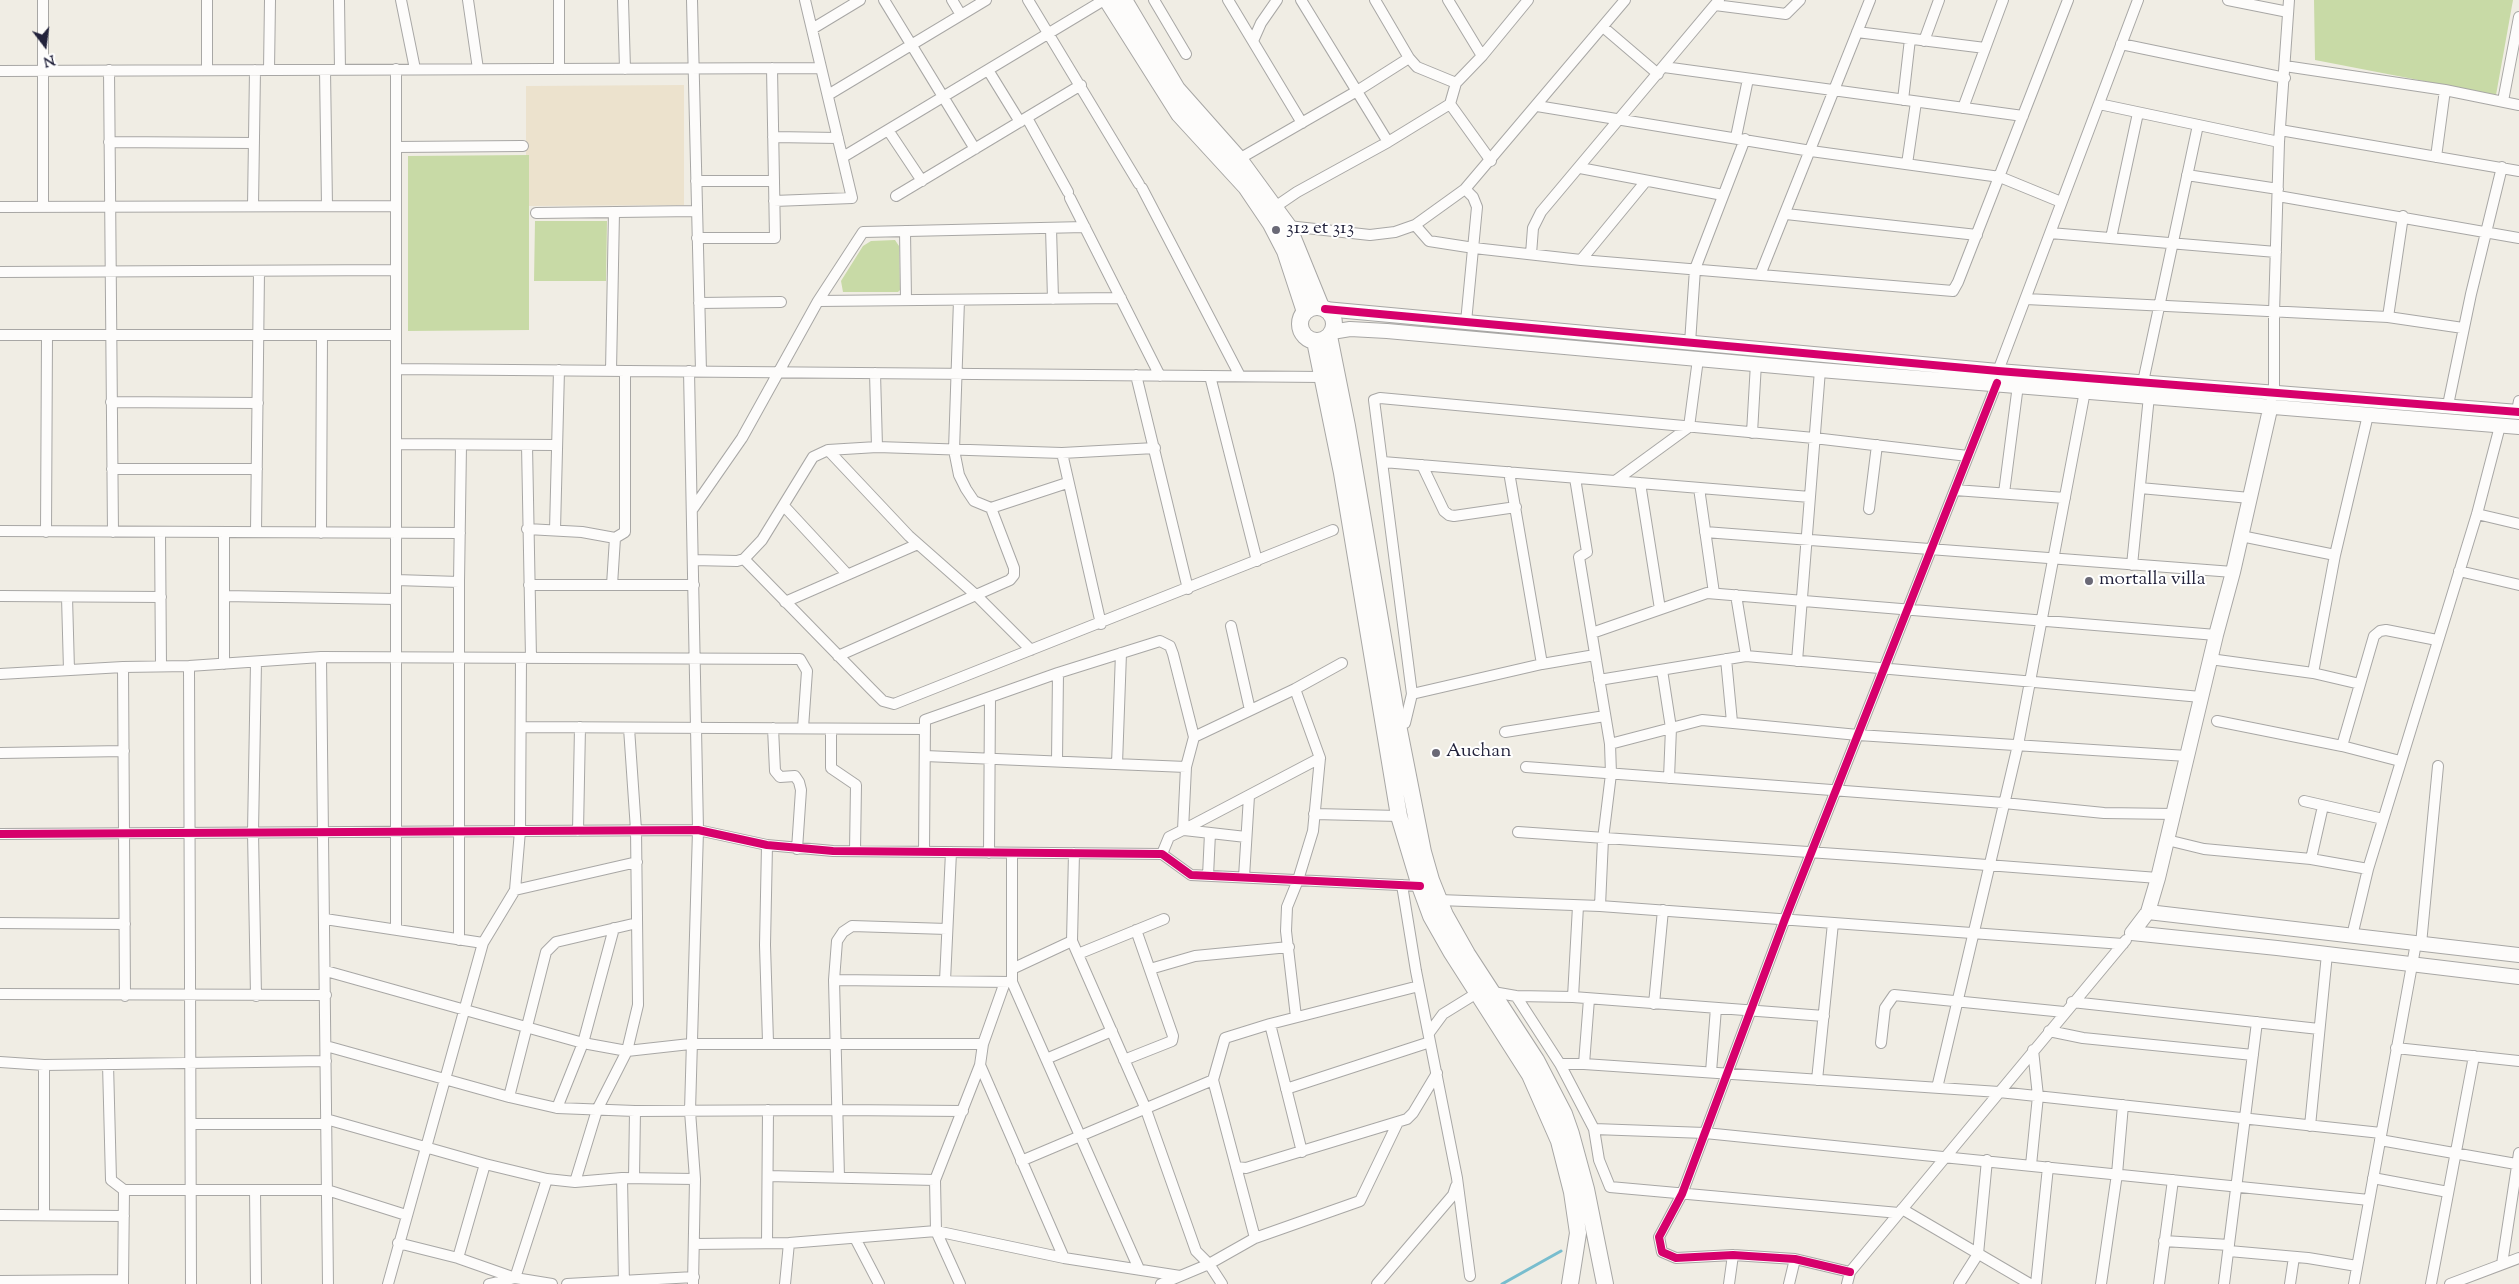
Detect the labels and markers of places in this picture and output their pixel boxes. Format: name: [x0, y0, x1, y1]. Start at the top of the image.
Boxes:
place label: 312 et 313: [1286, 219, 1354, 241]
marker: 312 et 313: [1270, 224, 1282, 236]
place label: mortalla villa: [2099, 570, 2205, 592]
marker: mortalla villa: [2083, 575, 2095, 587]
place label: Auchan: [1446, 742, 1511, 764]
marker: Auchan: [1430, 747, 1442, 759]

